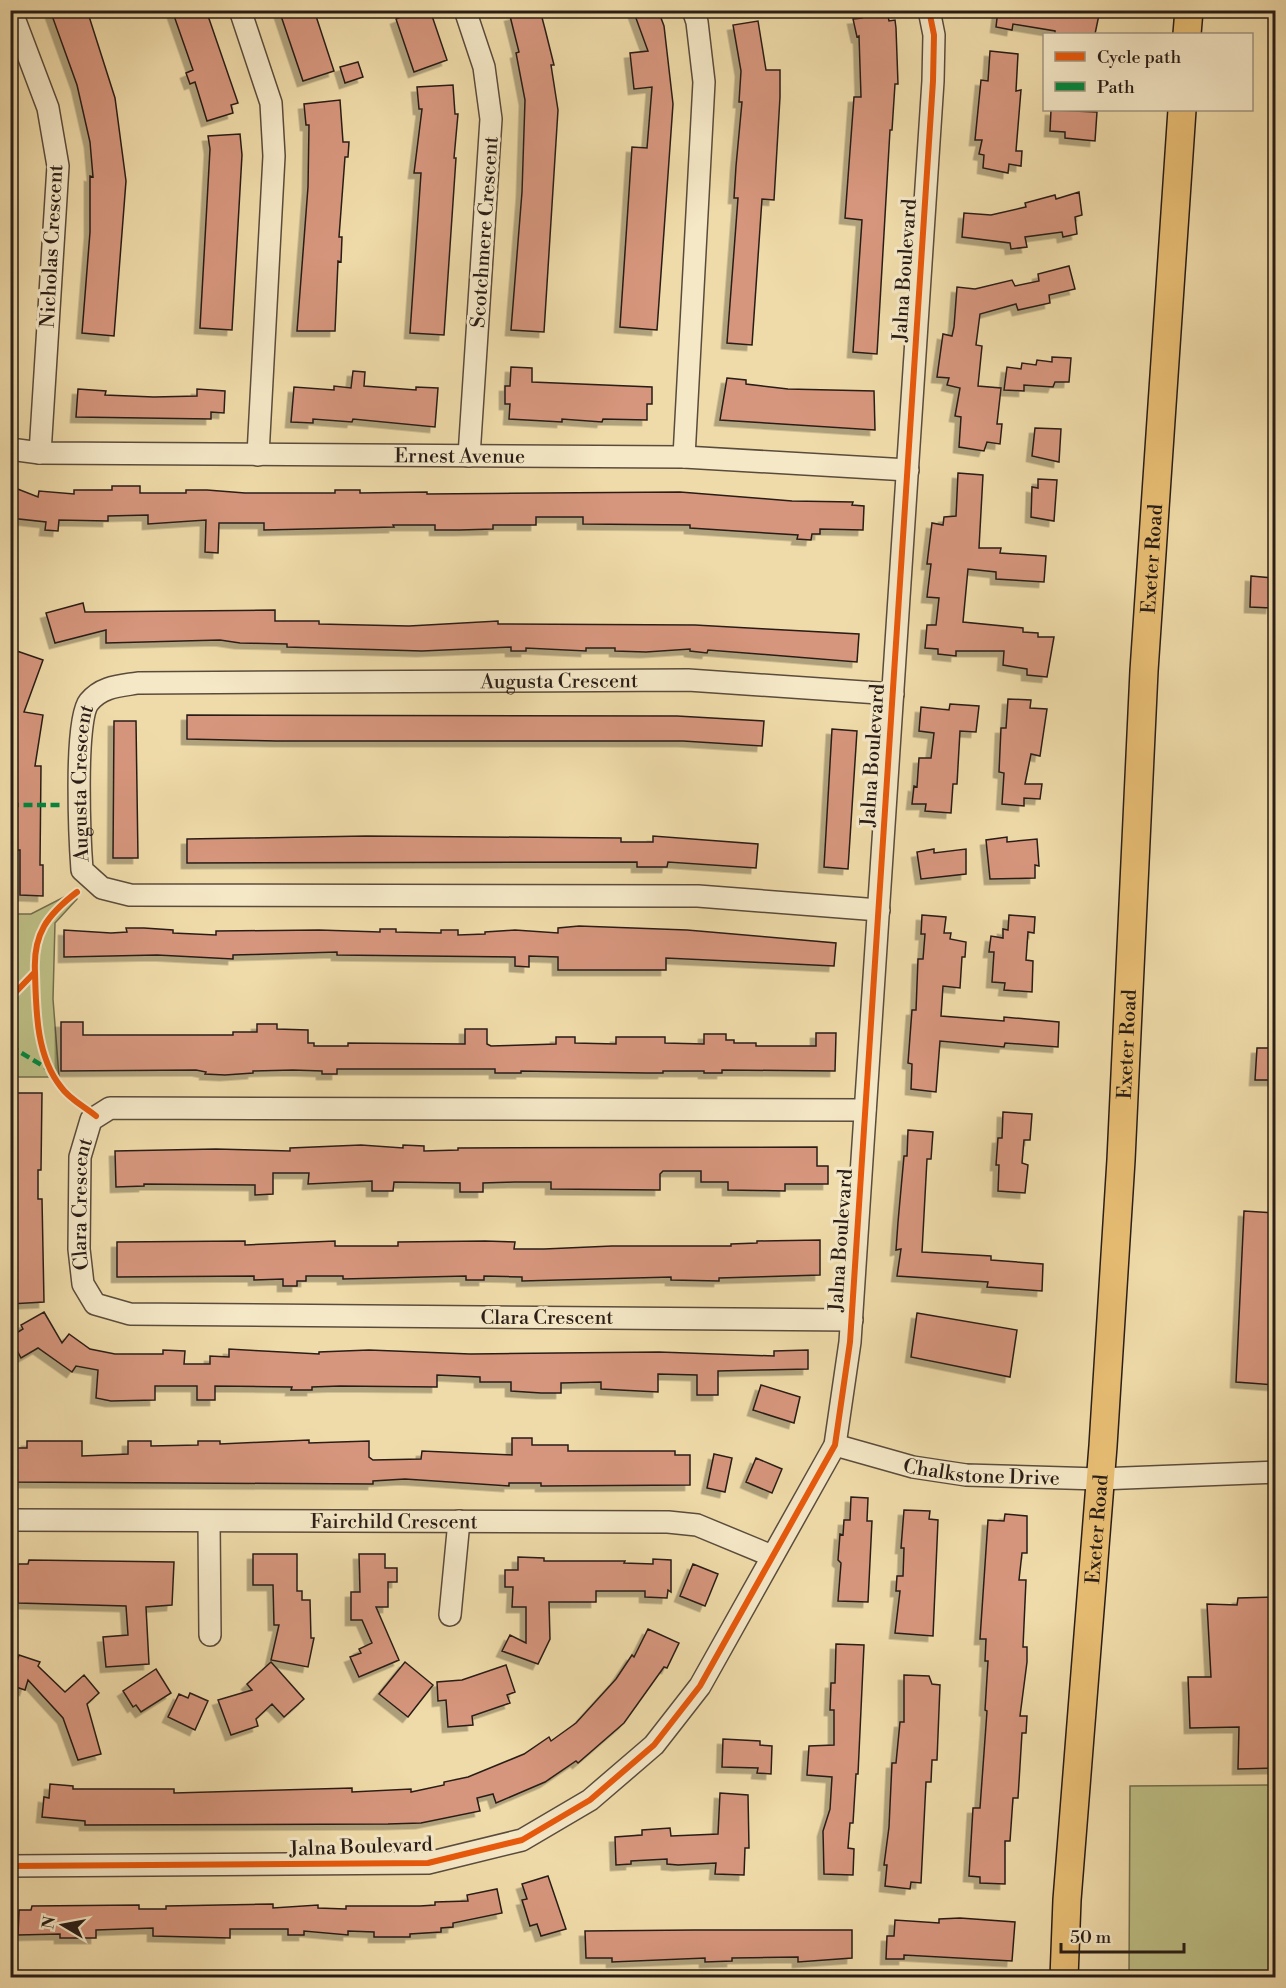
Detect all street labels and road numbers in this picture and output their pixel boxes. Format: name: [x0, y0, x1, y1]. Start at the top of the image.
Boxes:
street label: Scotchmere Crescent: [466, 135, 505, 329]
street label: Nicholas Crescent: [36, 164, 69, 329]
street label: Jalna Boulevard: [888, 197, 923, 343]
street label: Ernest Avenue: [394, 444, 525, 470]
street label: Exeter Road: [1137, 503, 1169, 615]
street label: Augusta Crescent: [479, 669, 638, 695]
street label: Jalna Boulevard: [856, 682, 891, 828]
street label: Augusta Crescent: [68, 701, 100, 864]
street label: Exeter Road: [1113, 988, 1143, 1100]
street label: Clara Crescent: [68, 1135, 99, 1272]
street label: Jalna Boulevard: [824, 1167, 859, 1313]
street label: Clara Crescent: [481, 1306, 613, 1331]
street label: Chalkstone Drive: [900, 1454, 1060, 1492]
street label: Exeter Road: [1081, 1473, 1115, 1585]
street label: Fairchild Crescent: [310, 1510, 478, 1535]
street label: Jalna Boulevard: [288, 1832, 434, 1863]

